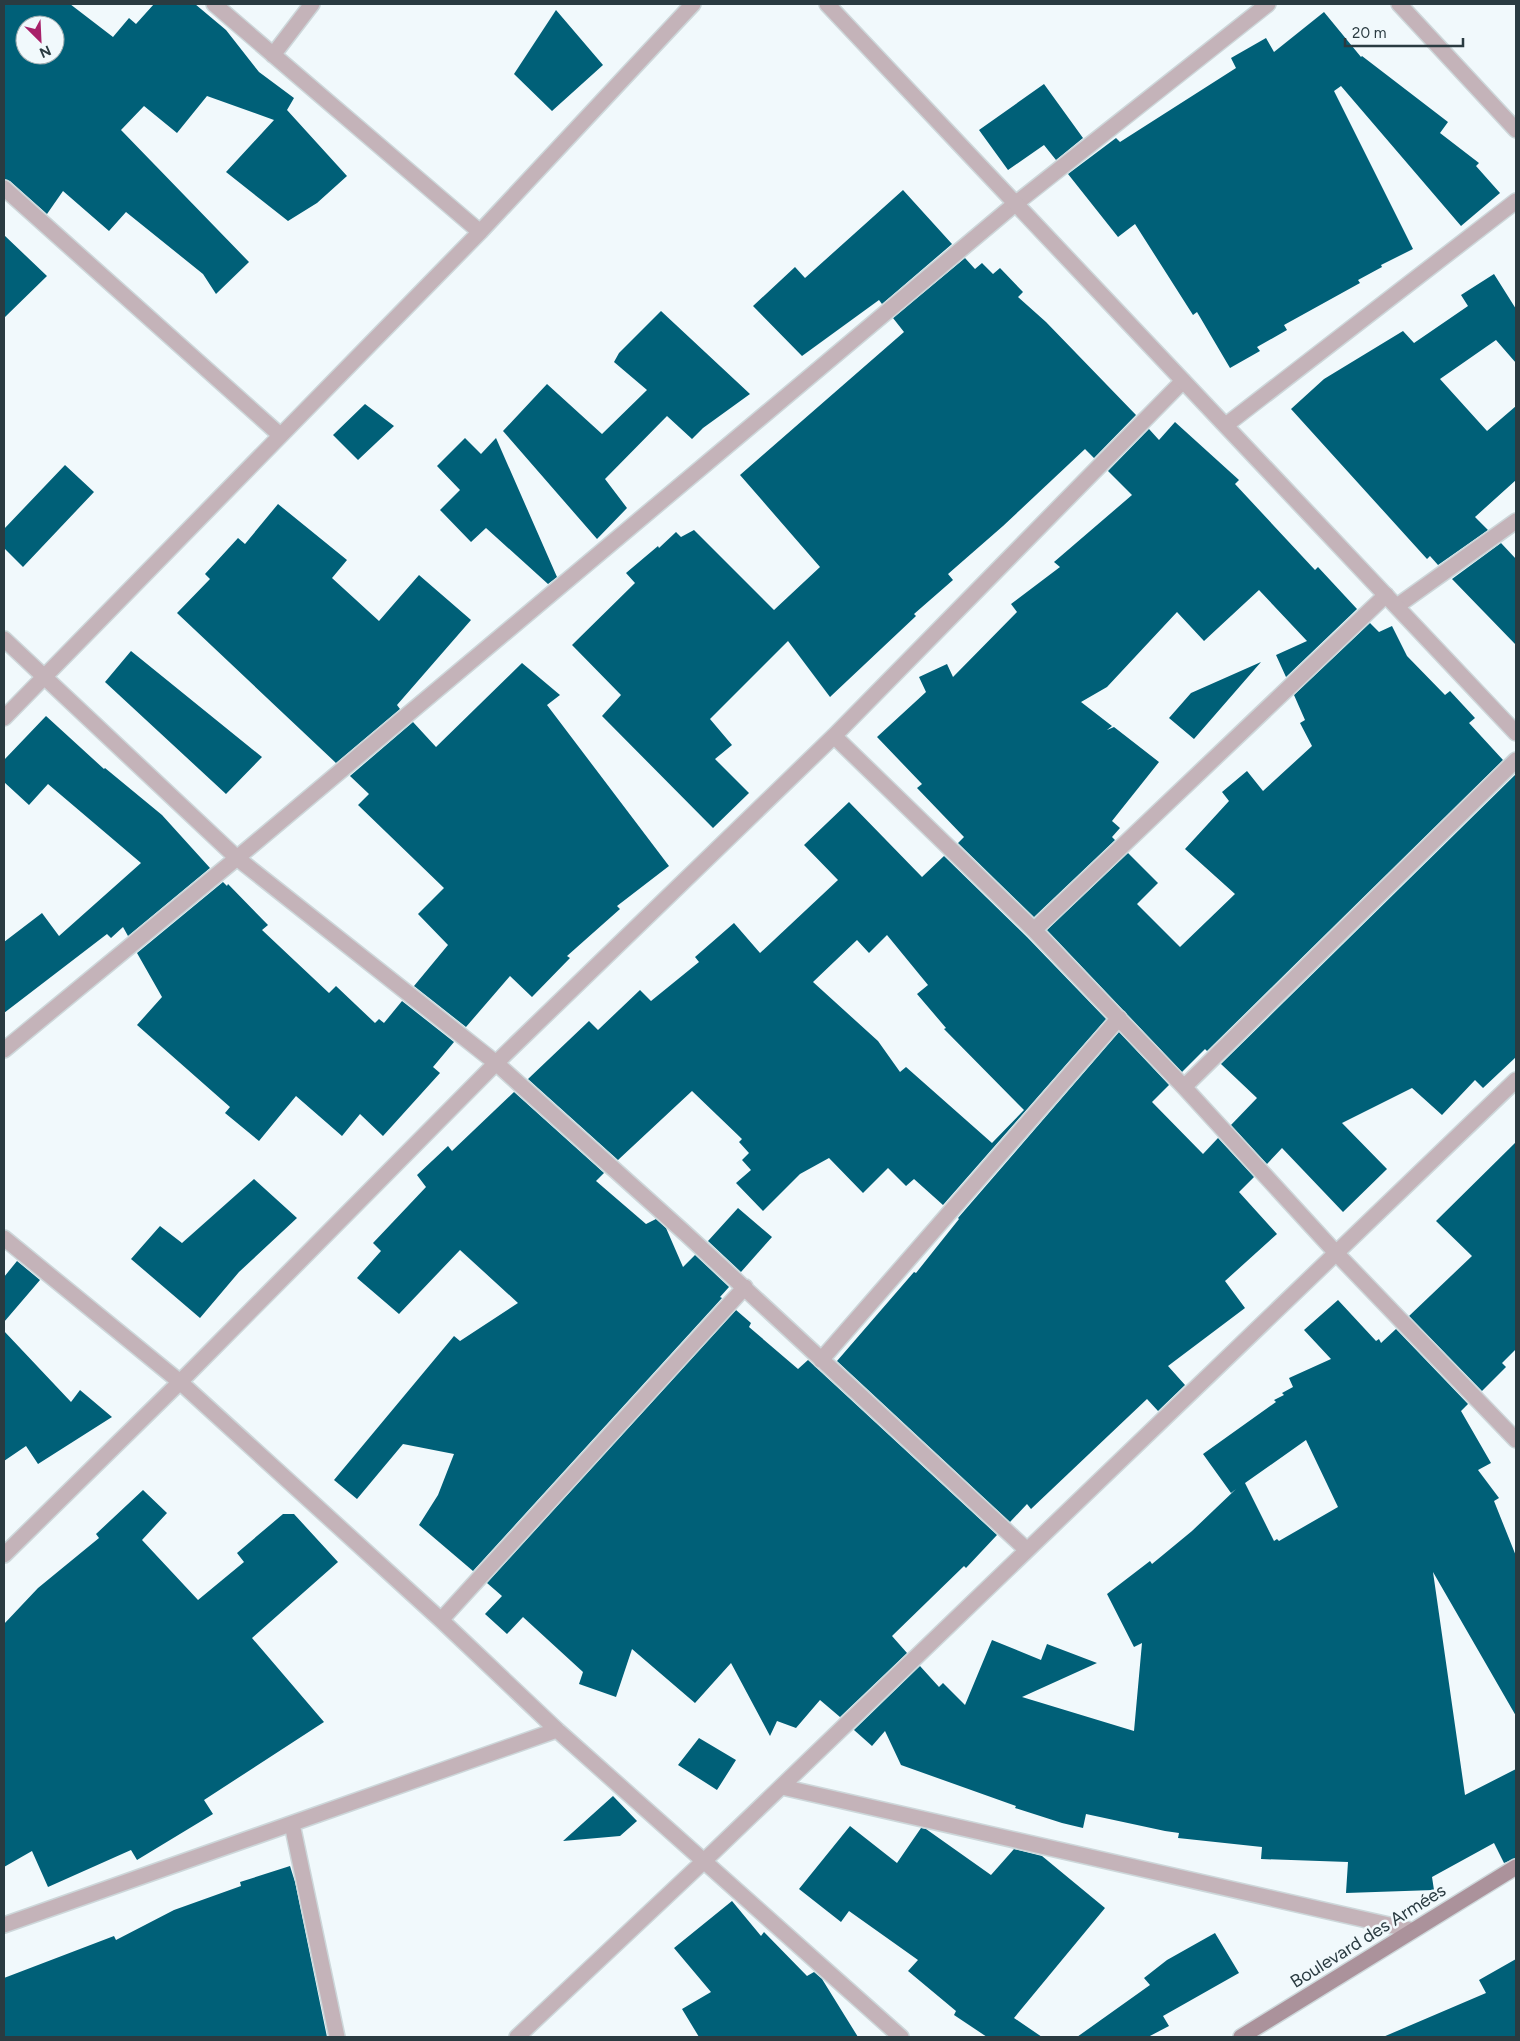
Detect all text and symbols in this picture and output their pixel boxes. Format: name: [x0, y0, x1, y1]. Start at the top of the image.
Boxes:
north arrow: [15, 15, 65, 65]
scale bar: [1345, 15, 1462, 47]
text: 20 m: [1352, 24, 1386, 42]
text: N: [37, 41, 53, 61]
street label: Boulevard des Armées: [1286, 1879, 1450, 1993]

